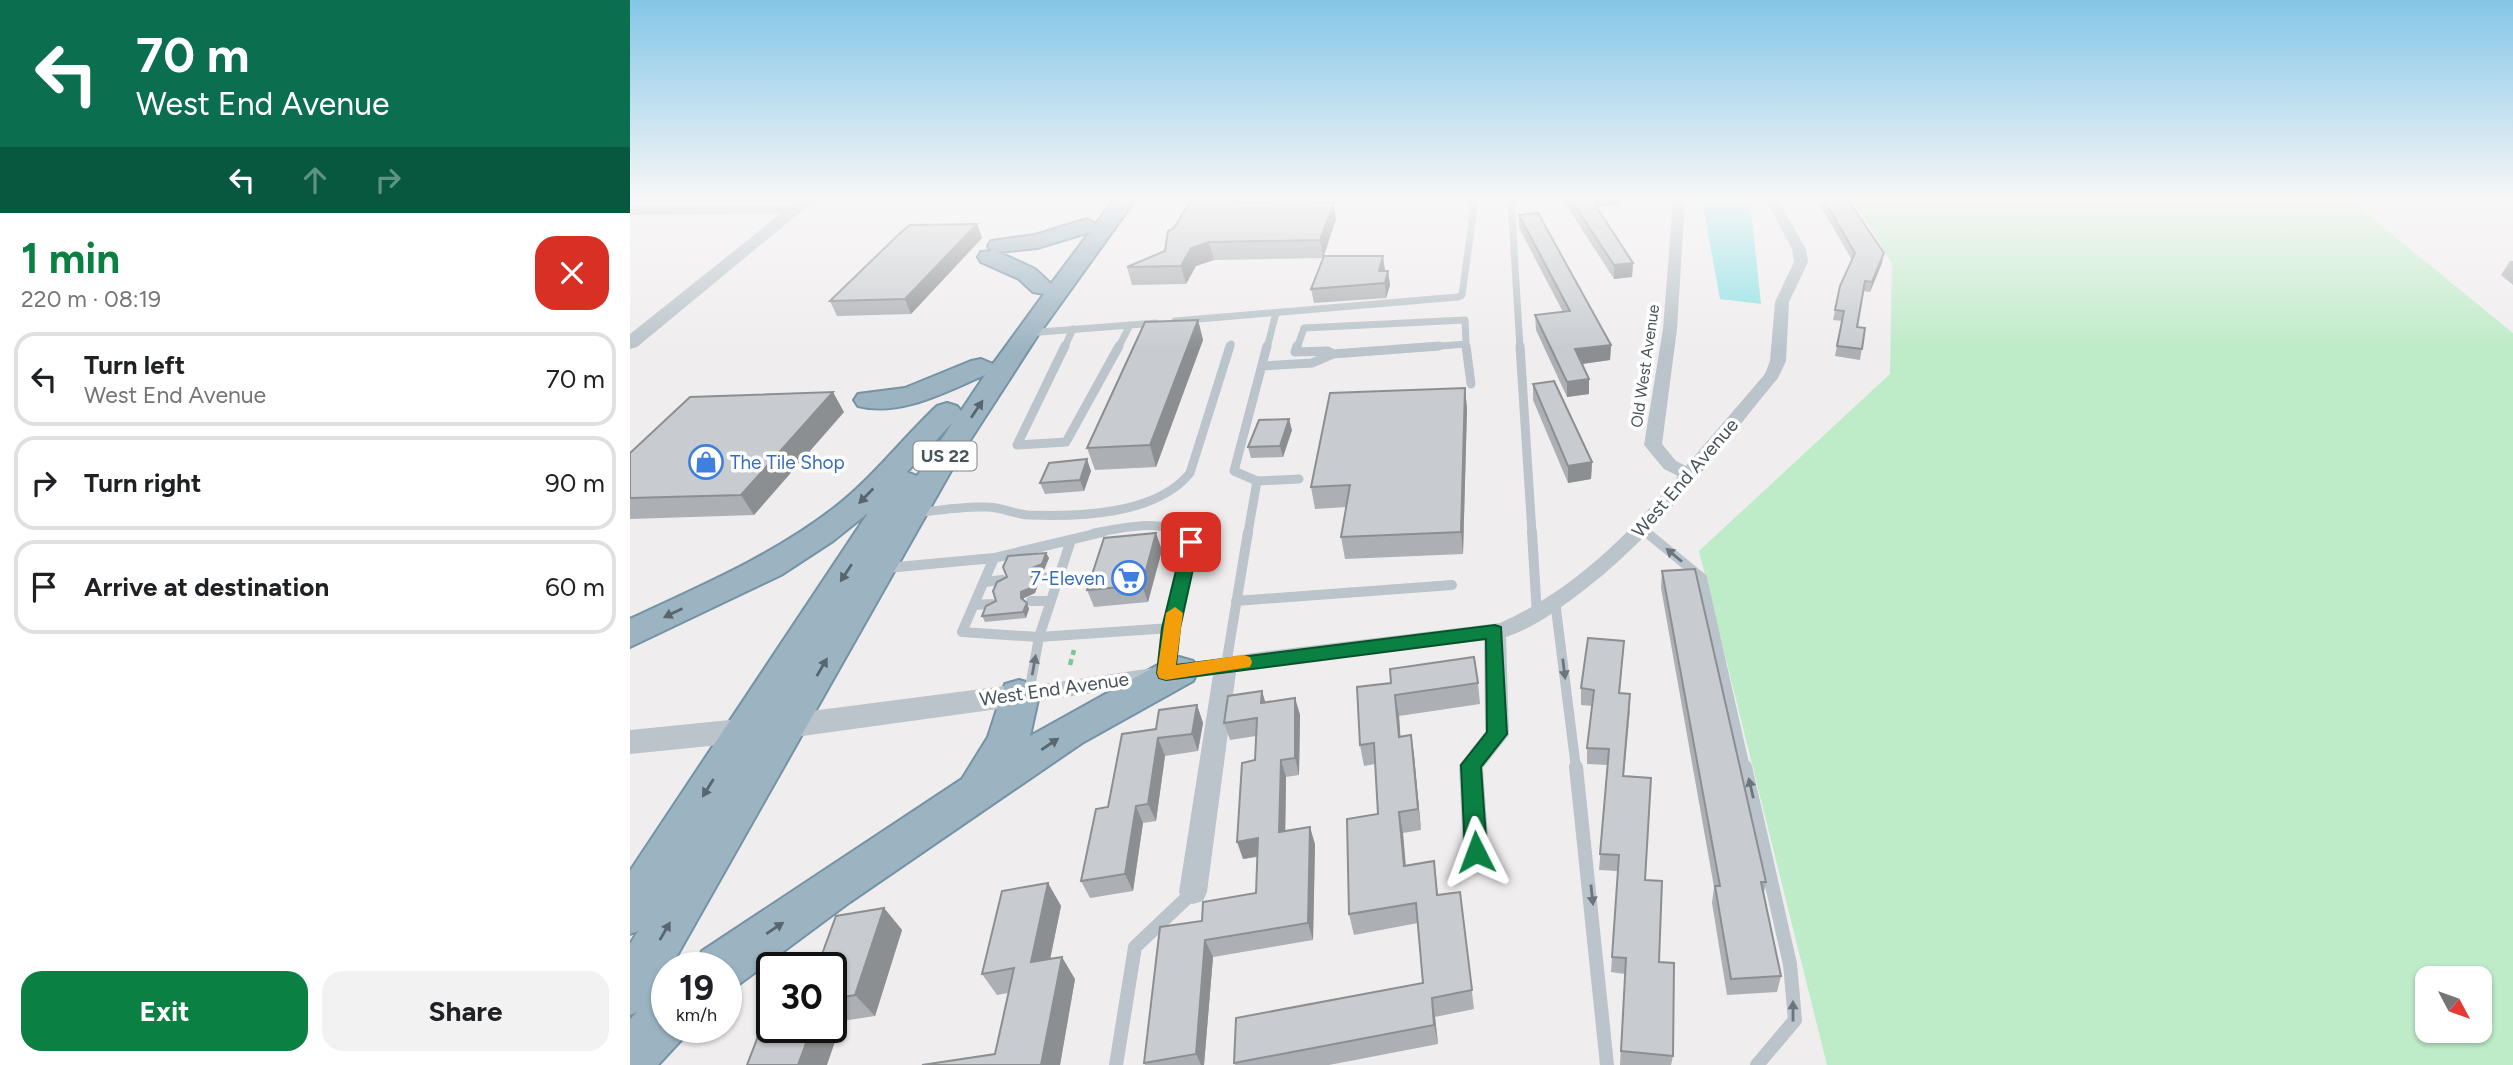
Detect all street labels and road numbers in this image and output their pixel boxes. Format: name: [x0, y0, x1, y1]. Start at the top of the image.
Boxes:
street label: Old West Avenue: [1627, 303, 1663, 429]
street label: West End Avenue: [1627, 414, 1743, 542]
road number: US 22: [914, 442, 976, 470]
street label: West End Avenue: [978, 667, 1130, 711]

